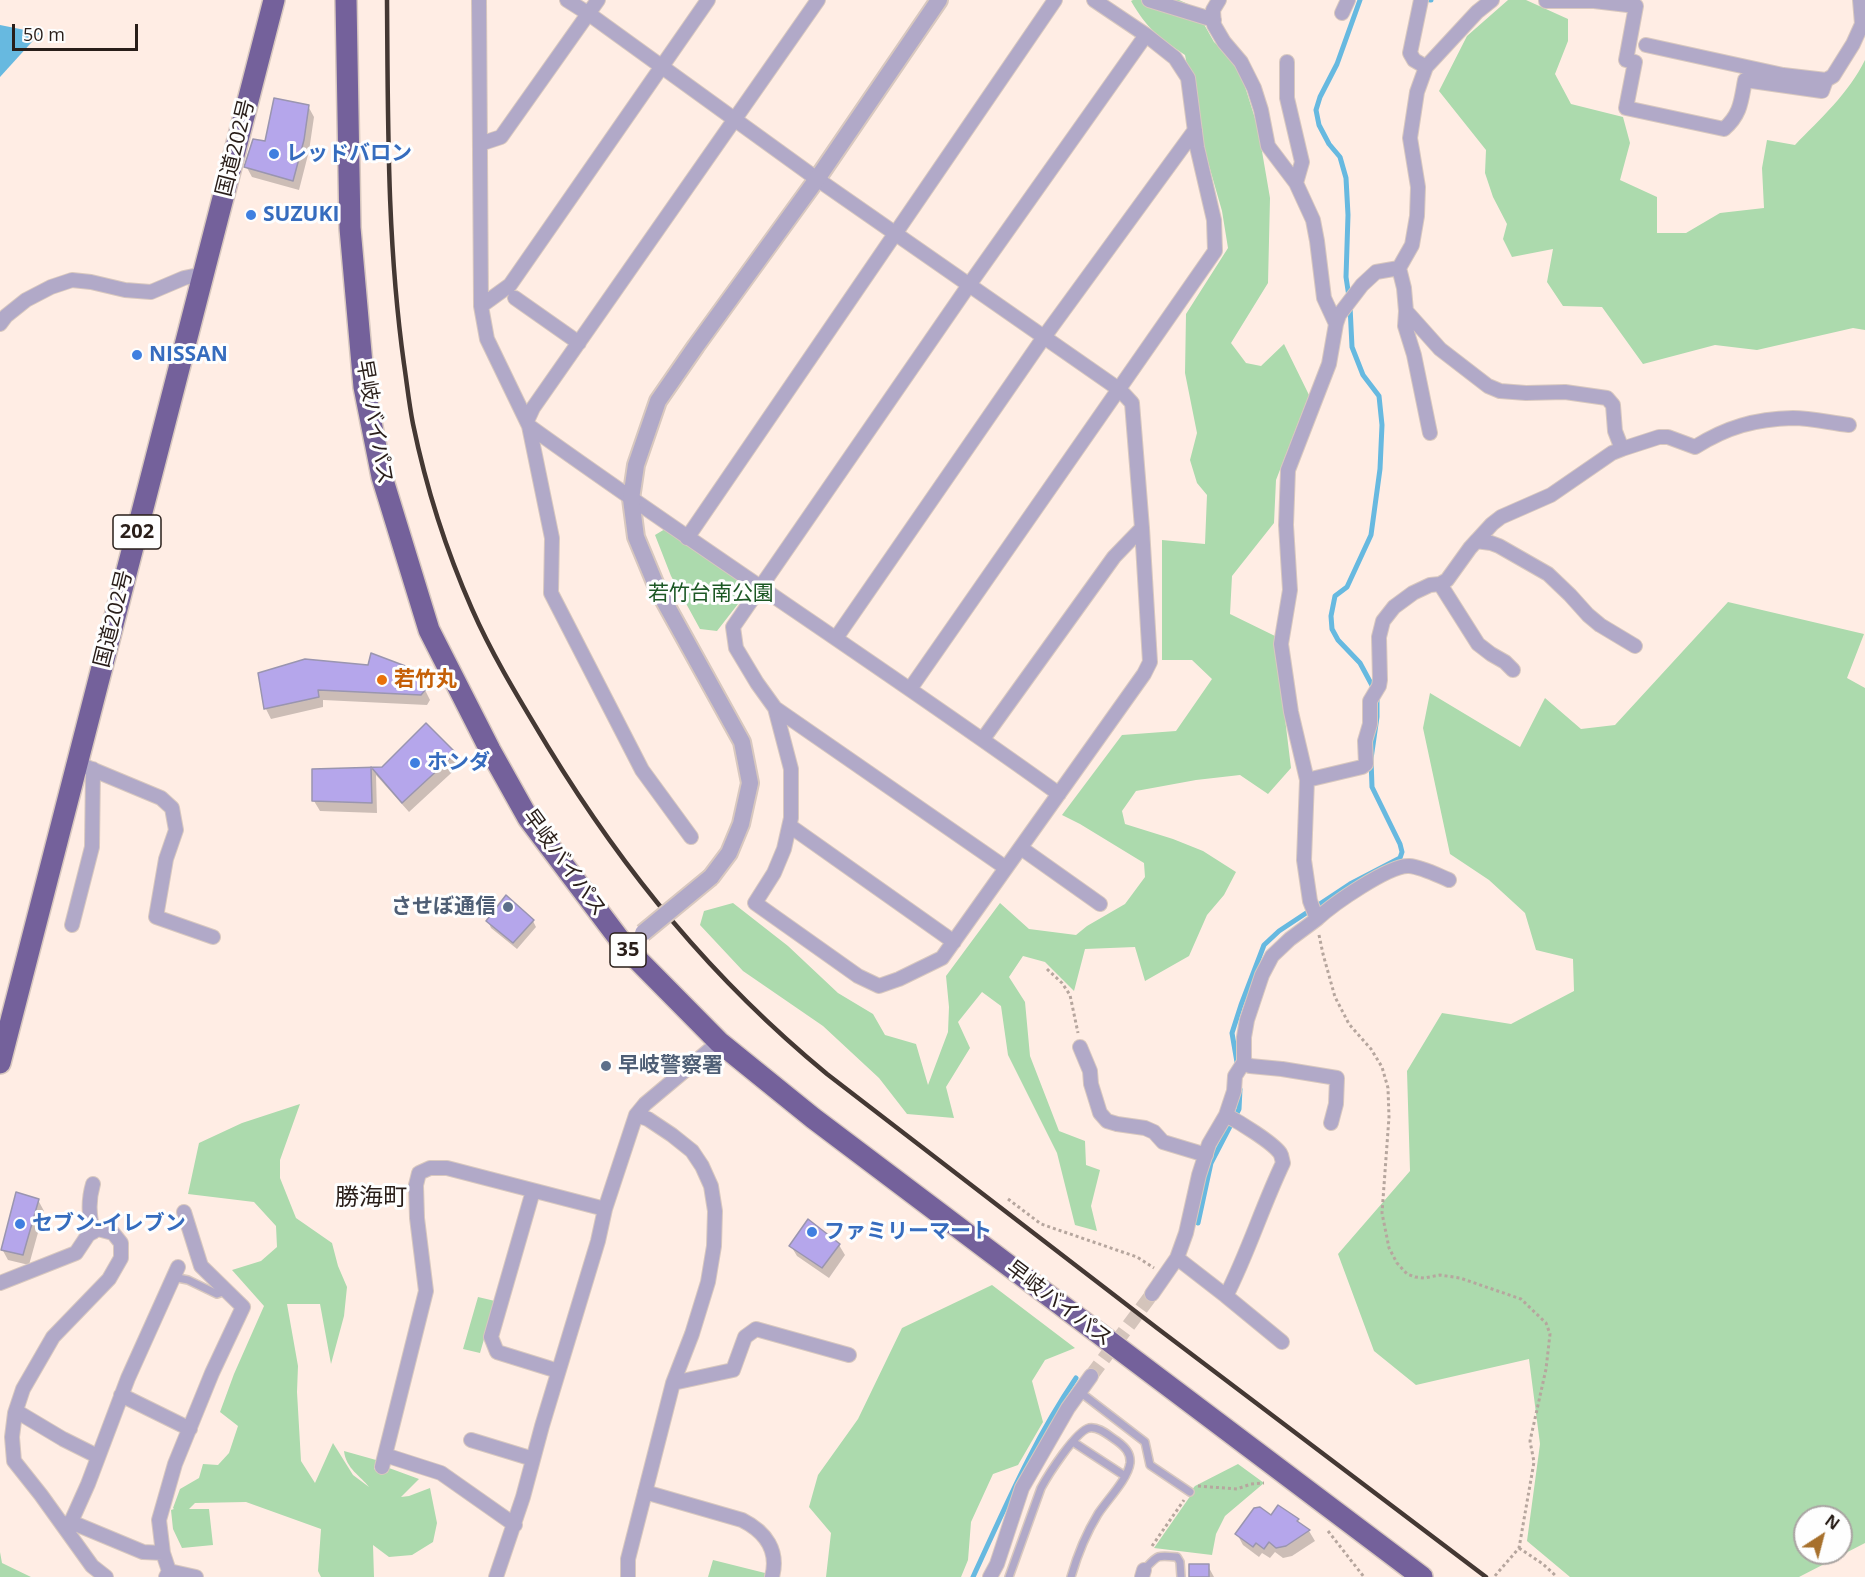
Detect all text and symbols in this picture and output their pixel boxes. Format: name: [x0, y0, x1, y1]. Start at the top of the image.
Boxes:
scale bar: [15, 12, 141, 50]
text: 50 m: [23, 22, 65, 46]
street label: 国道202号: [212, 97, 260, 199]
place label: レッドバロン: [286, 141, 412, 167]
marker: レッドバロン: [267, 147, 281, 161]
place label: SUZUKI: [263, 202, 339, 228]
marker: SUZUKI: [244, 208, 258, 222]
place label: NISSAN: [149, 342, 228, 368]
marker: NISSAN: [130, 348, 144, 362]
street label: 早岐バイパス: [351, 358, 397, 486]
road number: 202: [113, 515, 161, 549]
street label: 国道202号: [90, 568, 138, 670]
park label: 若竹台南公園: [648, 581, 774, 607]
place label: 若竹丸: [394, 667, 457, 693]
marker: 若竹丸: [375, 673, 389, 687]
place label: ホンダ: [427, 750, 490, 776]
marker: ホンダ: [408, 756, 422, 770]
street label: 早岐バイパス: [517, 805, 611, 921]
place label: させぼ通信: [391, 894, 496, 920]
marker: させぼ通信: [501, 900, 515, 914]
road number: 35: [610, 933, 646, 967]
place label: 早岐警察署: [618, 1053, 723, 1079]
marker: 早岐警察署: [599, 1059, 613, 1073]
district label: 勝海町: [335, 1184, 407, 1212]
place label: セブン-イレブン: [32, 1211, 186, 1237]
marker: セブン-イレブン: [13, 1217, 27, 1231]
place label: ファミリーマート: [824, 1219, 992, 1245]
marker: ファミリーマート: [805, 1225, 819, 1239]
street label: 早岐バイパス: [1001, 1256, 1117, 1352]
north arrow: [1793, 1505, 1853, 1565]
text: N: [1821, 1509, 1844, 1535]

